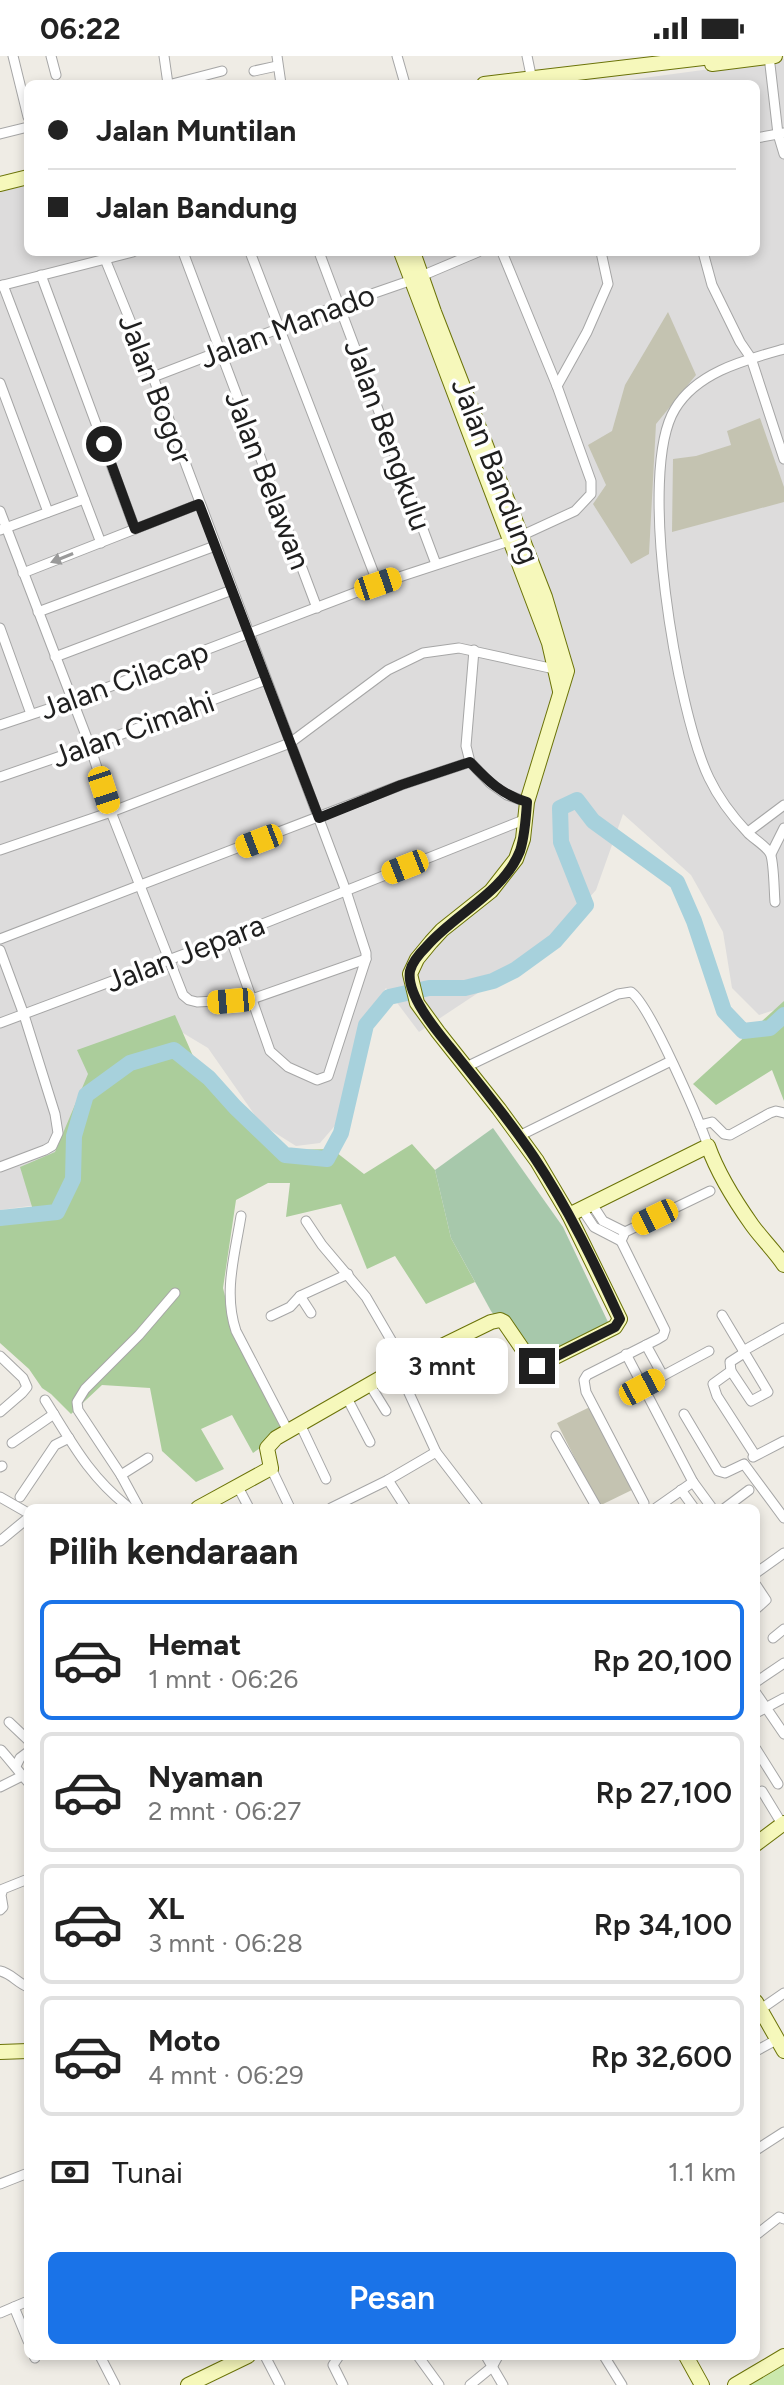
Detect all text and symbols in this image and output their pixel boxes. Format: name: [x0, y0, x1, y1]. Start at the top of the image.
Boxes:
text: 06:22: [40, 10, 121, 47]
text: Jalan Muntilan: [96, 112, 296, 149]
text: Jalan Bandung: [96, 189, 297, 226]
street label: Jalan Manado: [194, 276, 380, 376]
street label: Jalan Bogor: [110, 309, 202, 469]
street label: Jalan Bengkulu: [336, 334, 440, 536]
street label: Jalan Bandung: [444, 373, 548, 569]
street label: Jalan Belawan: [217, 385, 319, 575]
route start: [86, 426, 122, 462]
one-way arrow: [50, 552, 74, 565]
car: [351, 565, 405, 603]
street label: Jalan Cilacap: [35, 632, 213, 728]
street label: Jalan Cimahi: [47, 683, 219, 775]
car: [85, 763, 123, 817]
car: [232, 821, 286, 861]
car: [378, 847, 432, 887]
street label: Jalan Jepara: [100, 906, 270, 1000]
car: [206, 987, 256, 1015]
car: [628, 1196, 682, 1238]
callout: 3 mnt: [377, 1338, 509, 1394]
route end: [519, 1348, 555, 1384]
text: 3 mnt: [408, 1350, 476, 1382]
car: [615, 1365, 669, 1409]
text: Pilih kendaraan: [48, 1530, 298, 1573]
icon: car: [52, 1624, 124, 1696]
text: Hemat: [148, 1626, 241, 1663]
text: Rp 20,100: [593, 1642, 732, 1679]
text: 1 mnt · 06:26: [148, 1663, 298, 1695]
icon: car: [52, 1756, 124, 1828]
text: Nyaman: [148, 1758, 263, 1795]
text: Rp 27,100: [596, 1774, 732, 1811]
text: 2 mnt · 06:27: [148, 1795, 301, 1827]
icon: car: [52, 1888, 124, 1960]
text: XL: [148, 1890, 184, 1927]
text: Rp 34,100: [594, 1906, 732, 1943]
text: 3 mnt · 06:28: [148, 1927, 303, 1959]
icon: car: [52, 2020, 124, 2092]
text: Moto: [148, 2022, 220, 2059]
text: Rp 32,600: [591, 2038, 732, 2075]
text: 4 mnt · 06:29: [148, 2059, 304, 2091]
icon: cash: [48, 2150, 92, 2194]
text: Tunai: [112, 2154, 183, 2191]
text: 1.1 km: [668, 2156, 736, 2188]
button: Pesan: [48, 2252, 736, 2344]

